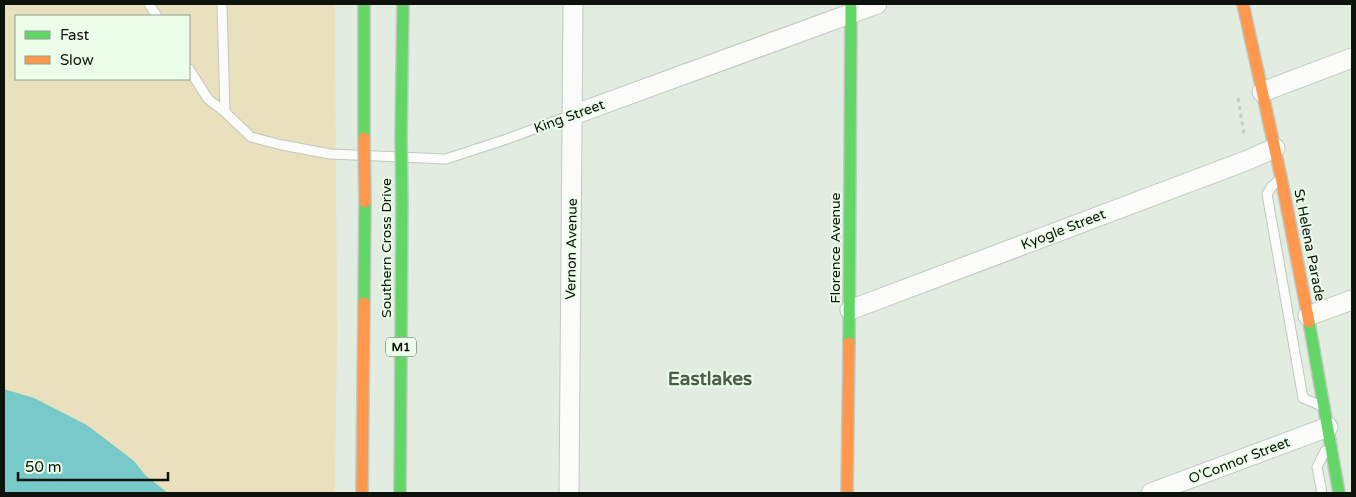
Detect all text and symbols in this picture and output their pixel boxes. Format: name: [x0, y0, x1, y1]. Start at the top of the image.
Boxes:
legend: [15, 15, 190, 80]
text: Fast: [60, 26, 90, 44]
text: Slow: [60, 51, 94, 69]
street label: King Street: [532, 96, 607, 137]
street label: Southern Cross Drive: [378, 178, 395, 318]
street label: St Helena Parade: [1290, 188, 1329, 303]
street label: Florence Avenue: [827, 192, 844, 304]
street label: Vernon Avenue: [562, 198, 581, 300]
street label: Kyogle Street: [1018, 205, 1108, 253]
road number: M1: [386, 338, 416, 357]
district label: Eastlakes: [668, 368, 752, 390]
street label: O'Connor Street: [1186, 433, 1293, 488]
scale bar: [18, 450, 168, 482]
text: 50 m: [25, 458, 62, 476]

